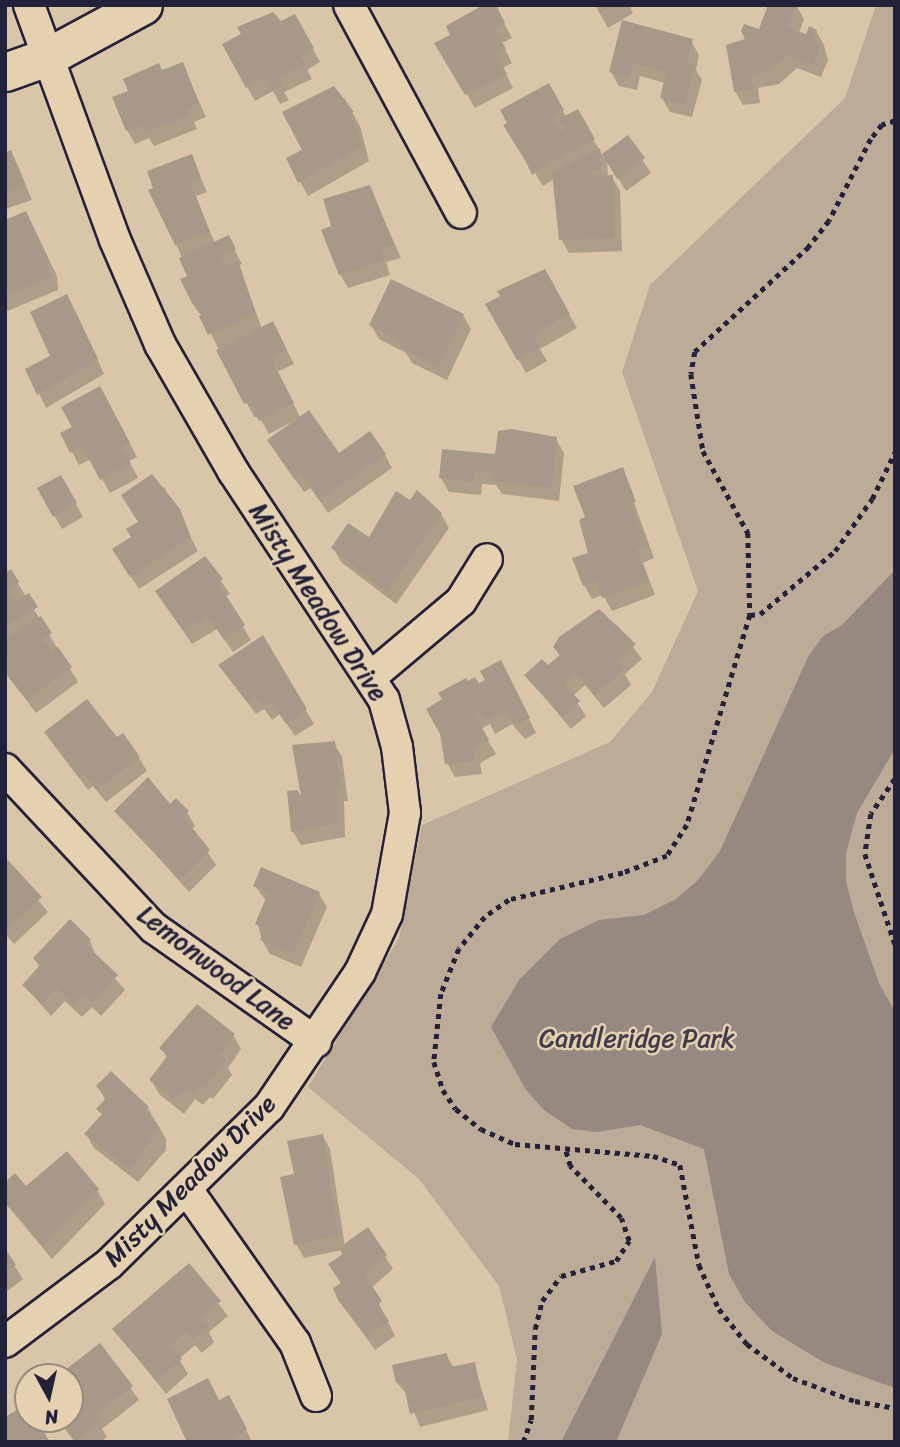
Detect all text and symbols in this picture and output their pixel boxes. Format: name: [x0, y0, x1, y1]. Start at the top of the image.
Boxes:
street label: Misty Meadow Drive: [242, 497, 394, 707]
street label: Lemonwood Lane: [131, 899, 301, 1037]
park label: Candleridge Park: [539, 1023, 735, 1055]
street label: Misty Meadow Drive: [98, 1089, 282, 1273]
north arrow: [14, 1363, 84, 1433]
text: N: [43, 1400, 61, 1435]

